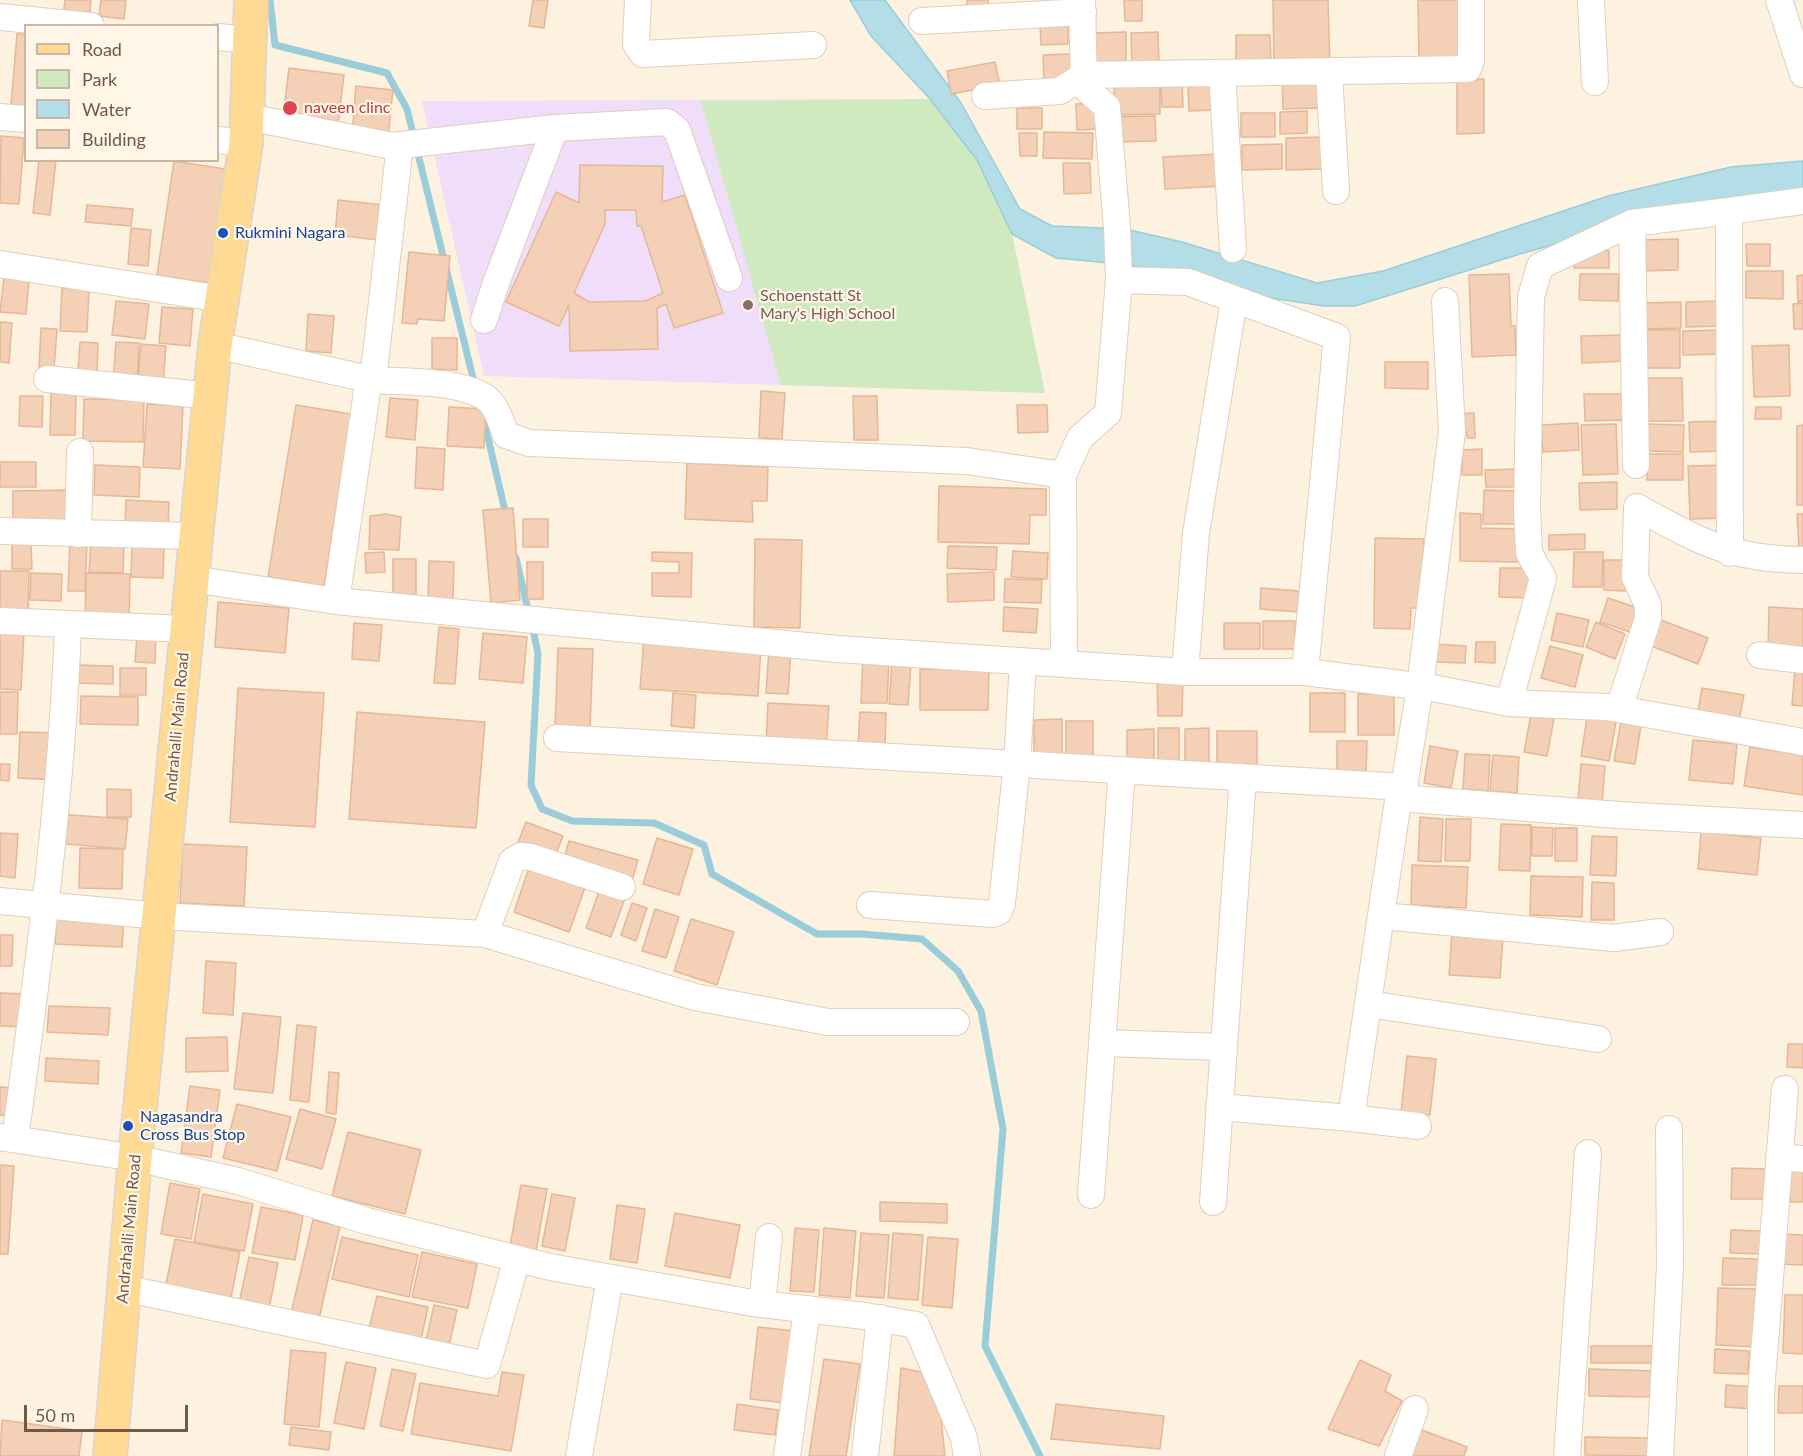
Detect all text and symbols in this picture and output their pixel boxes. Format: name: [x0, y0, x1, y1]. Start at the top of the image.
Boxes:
legend: [24, 24, 219, 162]
text: Road: [82, 38, 122, 60]
text: Park: [82, 68, 117, 90]
text: Water: [82, 98, 131, 120]
place label: naveen clinc: [304, 98, 390, 118]
marker: naveen clinc: [281, 99, 299, 117]
text: Building: [82, 128, 146, 150]
place label: Rukmini Nagara: [235, 223, 345, 243]
marker: Rukmini Nagara: [216, 226, 230, 240]
place label: Schoenstatt St Mary's High School: [760, 286, 895, 324]
marker: Schoenstatt St Mary's High School: [741, 298, 755, 312]
street label: Andrahalli Main Road: [161, 652, 193, 802]
place label: Nagasandra Cross Bus Stop: [140, 1107, 245, 1145]
marker: Nagasandra Cross Bus Stop: [121, 1119, 135, 1133]
street label: Andrahalli Main Road: [113, 1154, 145, 1304]
scale bar: [27, 1393, 190, 1431]
text: 50 m: [35, 1404, 75, 1426]

